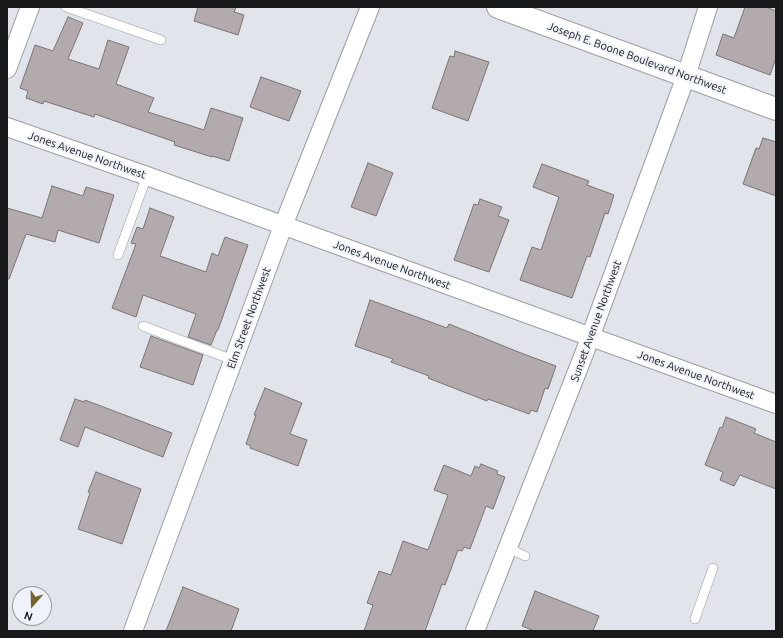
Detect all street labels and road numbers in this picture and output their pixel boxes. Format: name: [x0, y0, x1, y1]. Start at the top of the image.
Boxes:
street label: Joseph E. Boone Boulevard Northwest: [546, 19, 728, 97]
street label: Jones Avenue Northwest: [26, 129, 148, 181]
street label: Jones Avenue Northwest: [332, 238, 452, 292]
street label: Sunset Avenue Northwest: [568, 258, 624, 384]
street label: Elm Street Northwest: [224, 265, 274, 371]
street label: Jones Avenue Northwest: [636, 348, 756, 402]

